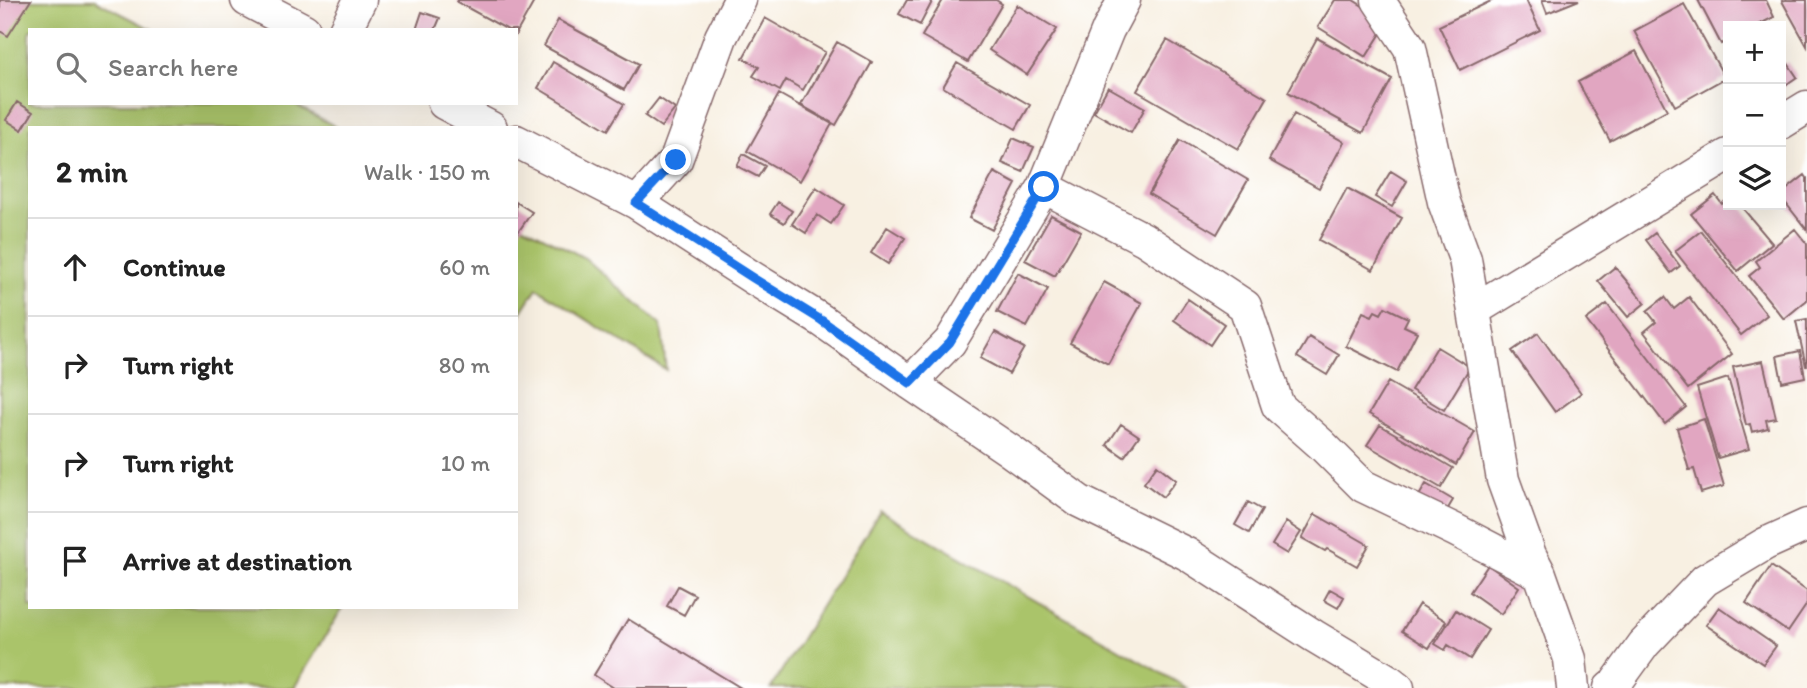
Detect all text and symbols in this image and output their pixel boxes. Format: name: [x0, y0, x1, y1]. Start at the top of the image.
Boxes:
map controls: [1723, 21, 1786, 210]
button: +: [1723, 21, 1786, 84]
search box: [28, 28, 518, 105]
icon: search: [52, 48, 90, 86]
text: Search here: [108, 51, 238, 83]
button: −: [1723, 84, 1786, 147]
route end: [660, 144, 691, 175]
button: layers: [1723, 147, 1786, 210]
text: 2 min: [56, 153, 127, 190]
text: Walk · 150 m: [364, 158, 490, 186]
route start: [1028, 171, 1059, 202]
icon: ahead: [56, 248, 94, 286]
text: Continue: [123, 251, 226, 283]
text: 60 m: [439, 253, 490, 281]
icon: right: [56, 346, 94, 384]
text: Turn right: [123, 349, 234, 381]
text: 80 m: [439, 351, 490, 379]
icon: right: [56, 444, 94, 482]
text: Turn right: [123, 447, 234, 479]
text: 10 m: [441, 449, 490, 477]
icon: arrive: [56, 542, 94, 580]
text: Arrive at destination: [123, 545, 352, 577]

